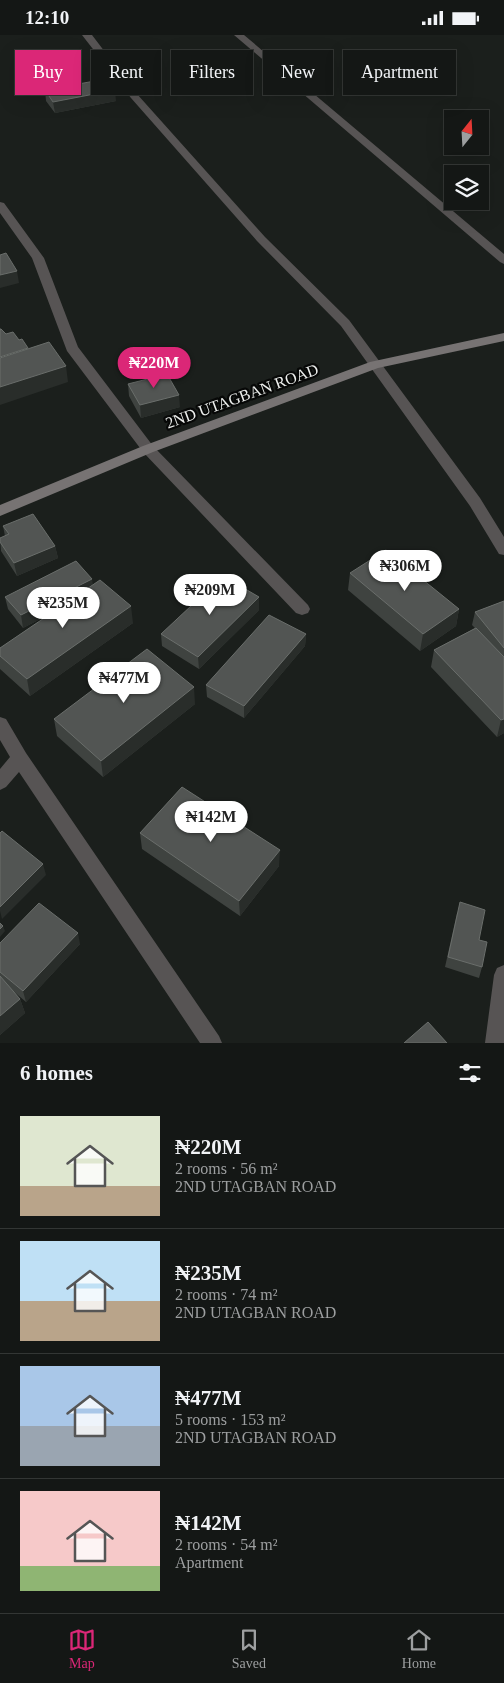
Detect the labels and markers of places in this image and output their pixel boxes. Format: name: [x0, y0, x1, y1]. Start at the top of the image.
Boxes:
pin: ₦220M: [119, 347, 189, 389]
pin: ₦306M: [370, 549, 440, 592]
pin: ₦209M: [175, 573, 245, 616]
pin: ₦235M: [28, 587, 98, 629]
pin: ₦477M: [89, 661, 159, 704]
pin: ₦142M: [176, 801, 246, 843]

